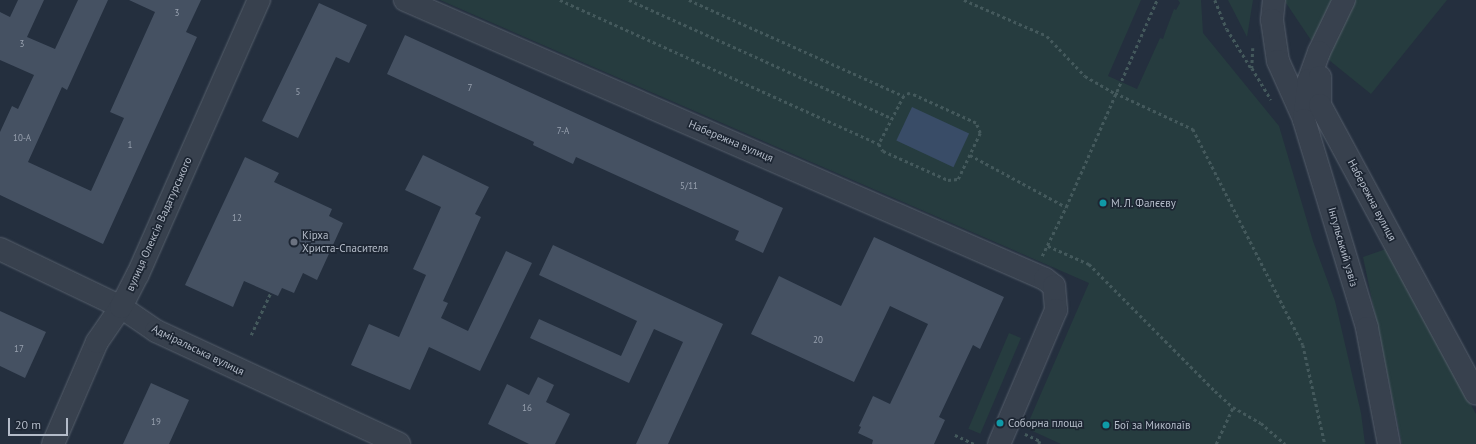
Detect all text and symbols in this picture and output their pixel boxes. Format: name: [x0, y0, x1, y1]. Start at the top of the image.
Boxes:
house number: 3: [175, 8, 179, 18]
house number: 3: [20, 39, 24, 49]
house number: 7: [468, 83, 472, 93]
house number: 5: [296, 87, 300, 97]
street label: Набережна вулиця: [687, 117, 775, 165]
house number: 7-А: [557, 126, 569, 136]
house number: 10-А: [13, 133, 31, 143]
house number: 1: [128, 140, 132, 150]
street label: вулиця Олексія Вадатурського: [123, 155, 195, 293]
street label: Набережна вулиця: [1345, 157, 1399, 243]
house number: 5/11: [680, 181, 698, 191]
place label: М. Л. Фалєєву: [1111, 196, 1178, 210]
marker: М. Л. Фалєєву: [1098, 198, 1108, 208]
street label: Інгульський узвіз: [1325, 206, 1361, 288]
house number: 12: [232, 213, 242, 223]
place label: Кірха Христа-Спасителя: [302, 229, 388, 255]
marker: Кірха Христа-Спасителя: [289, 237, 299, 247]
street label: Адміральська вулиця: [150, 322, 246, 378]
house number: 20: [813, 335, 823, 345]
house number: 17: [14, 344, 24, 354]
house number: 16: [522, 403, 532, 413]
scale bar: [10, 410, 70, 436]
place label: Соборна площа: [1008, 416, 1083, 430]
text: 20 m: [15, 417, 41, 432]
house number: 19: [151, 417, 161, 427]
marker: Соборна площа: [995, 418, 1005, 428]
place label: Бої за Миколаїв: [1114, 418, 1190, 432]
marker: Бої за Миколаїв: [1101, 420, 1111, 430]

